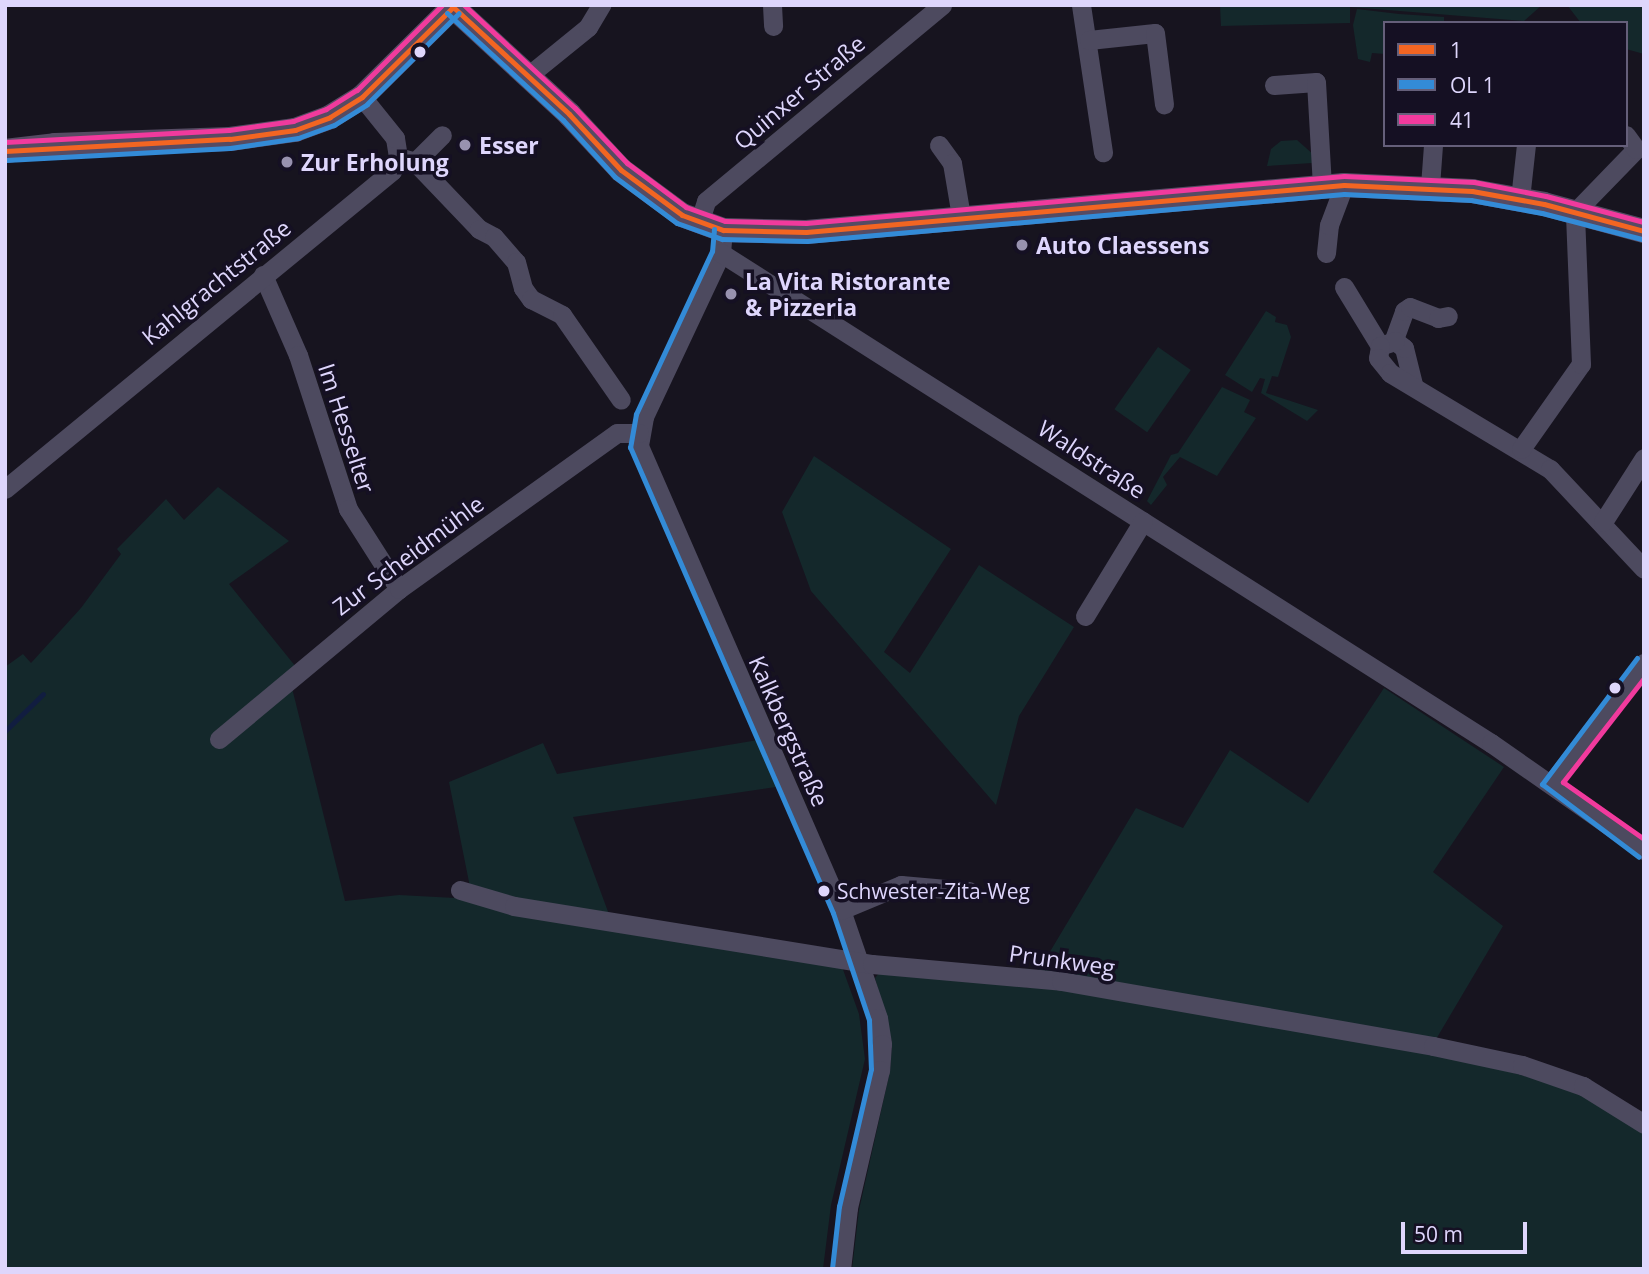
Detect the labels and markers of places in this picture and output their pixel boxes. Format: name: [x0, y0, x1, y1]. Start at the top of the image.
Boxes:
unlabelled marker: [413, 45, 427, 59]
place label: Esser: [479, 131, 539, 159]
marker: Esser: [457, 137, 473, 153]
place label: Zur Erholung: [301, 148, 449, 176]
marker: Zur Erholung: [279, 154, 295, 170]
place label: Auto Claessens: [1036, 231, 1209, 259]
marker: Auto Claessens: [1014, 237, 1030, 253]
place label: La Vita Ristorante & Pizzeria: [745, 267, 951, 321]
marker: La Vita Ristorante & Pizzeria: [723, 286, 739, 302]
unlabelled marker: [1608, 681, 1622, 695]
place label: Schwester-Zita-Weg: [837, 878, 1030, 904]
marker: Schwester-Zita-Weg: [817, 884, 831, 898]

